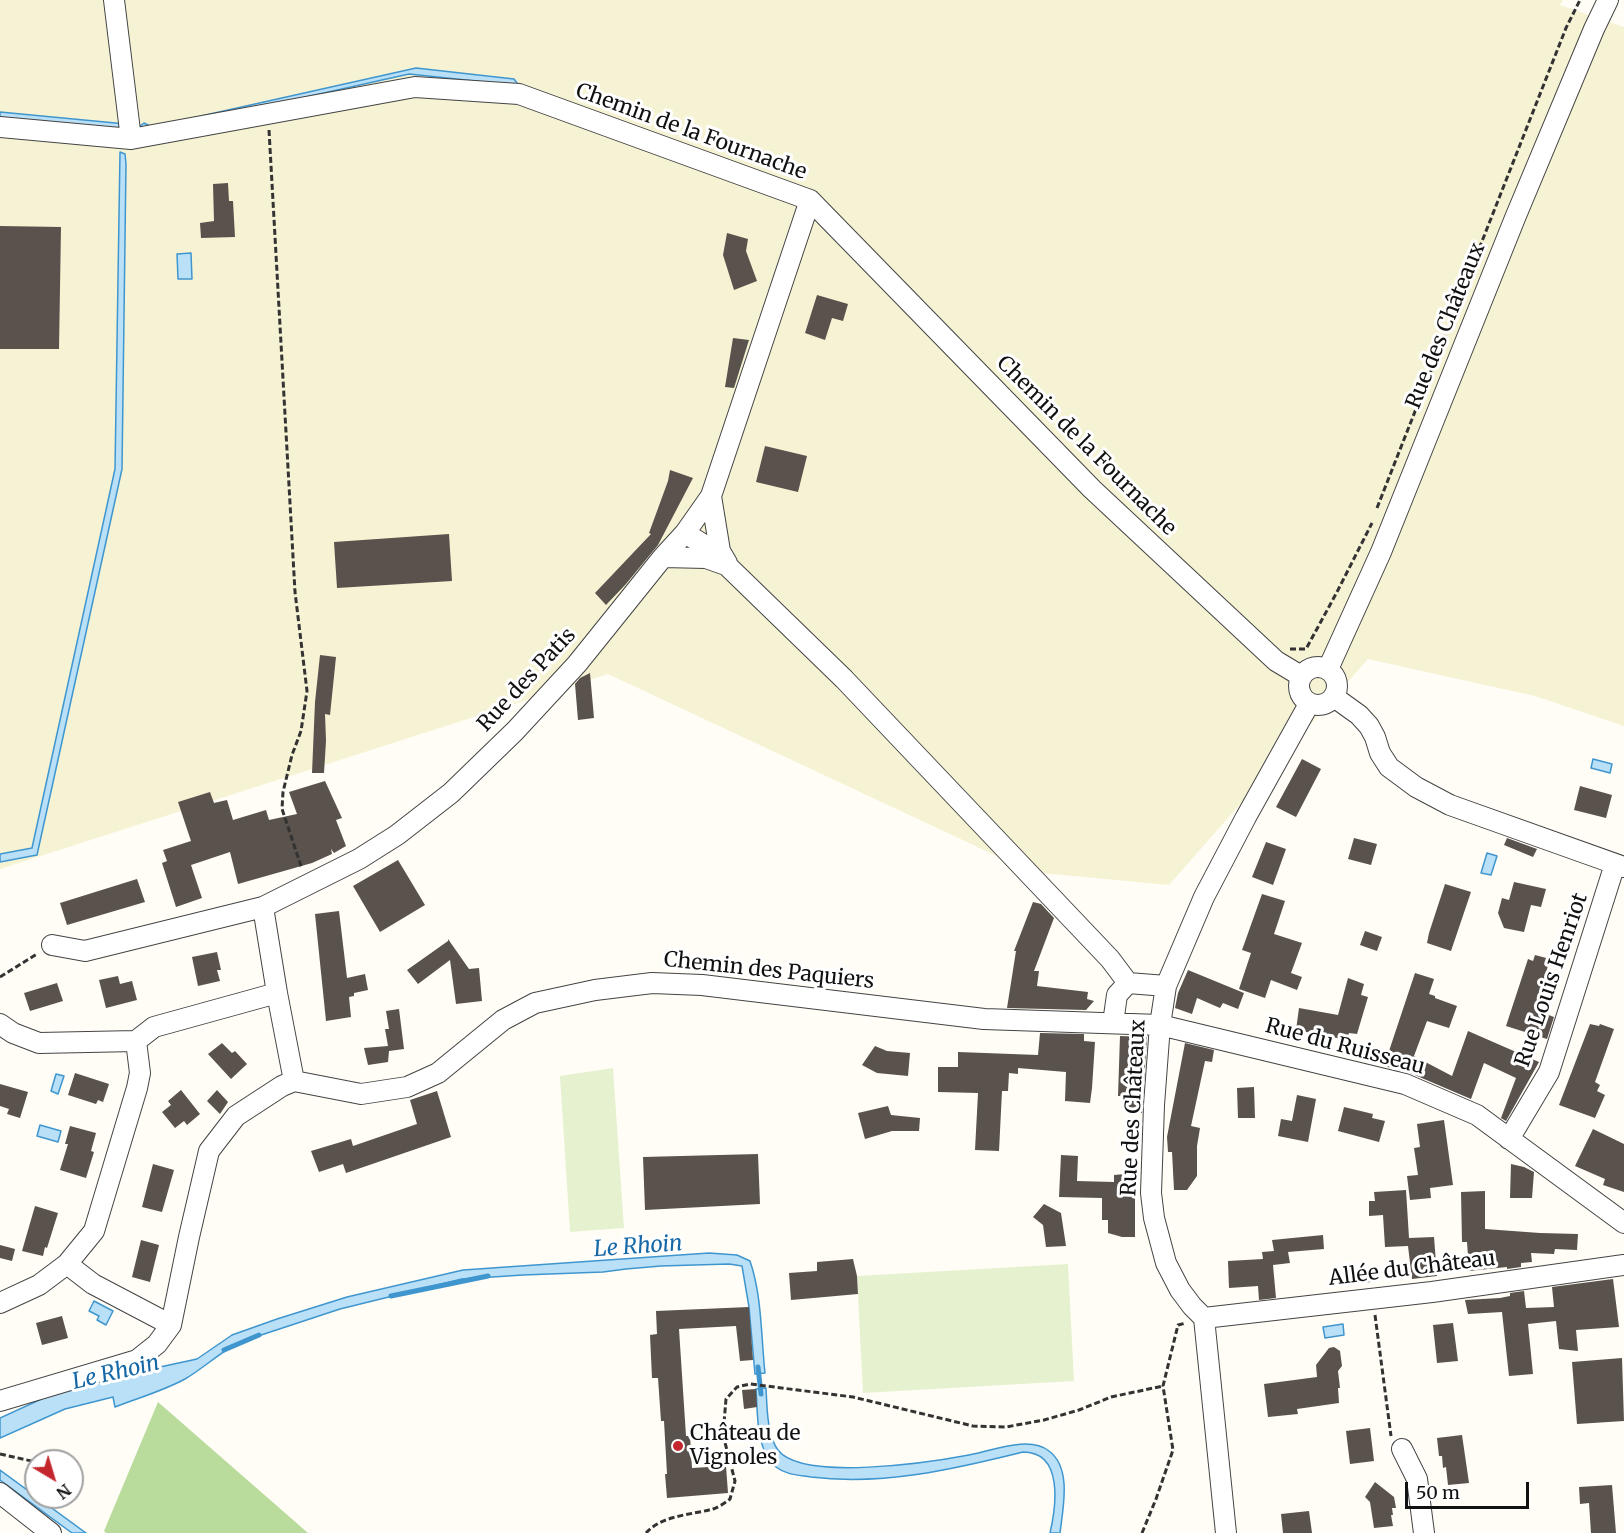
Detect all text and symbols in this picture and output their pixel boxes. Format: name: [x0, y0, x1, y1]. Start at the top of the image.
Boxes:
street label: Chemin de la Fournache: [572, 78, 810, 186]
street label: Rue des Châteaux: [1401, 239, 1491, 413]
street label: Chemin de la Fournache: [991, 351, 1181, 541]
street label: Rue des Patis: [473, 623, 581, 737]
street label: Rue Louis Henriot: [1510, 890, 1594, 1070]
street label: Chemin des Paquiers: [663, 947, 875, 995]
street label: Rue du Ruisseau: [1262, 1014, 1428, 1080]
street label: Rue des Châteaux: [1117, 1019, 1151, 1197]
water label: Le Rhoin: [593, 1231, 683, 1263]
street label: Allée du Château: [1327, 1246, 1497, 1292]
water label: Le Rhoin: [70, 1350, 162, 1396]
place label: Château de Vignoles: [690, 1421, 800, 1471]
marker: Château de Vignoles: [671, 1439, 685, 1453]
north arrow: [24, 1449, 84, 1509]
scale bar: [1408, 1470, 1532, 1508]
text: N: [53, 1480, 75, 1503]
text: 50 m: [1416, 1481, 1460, 1504]

